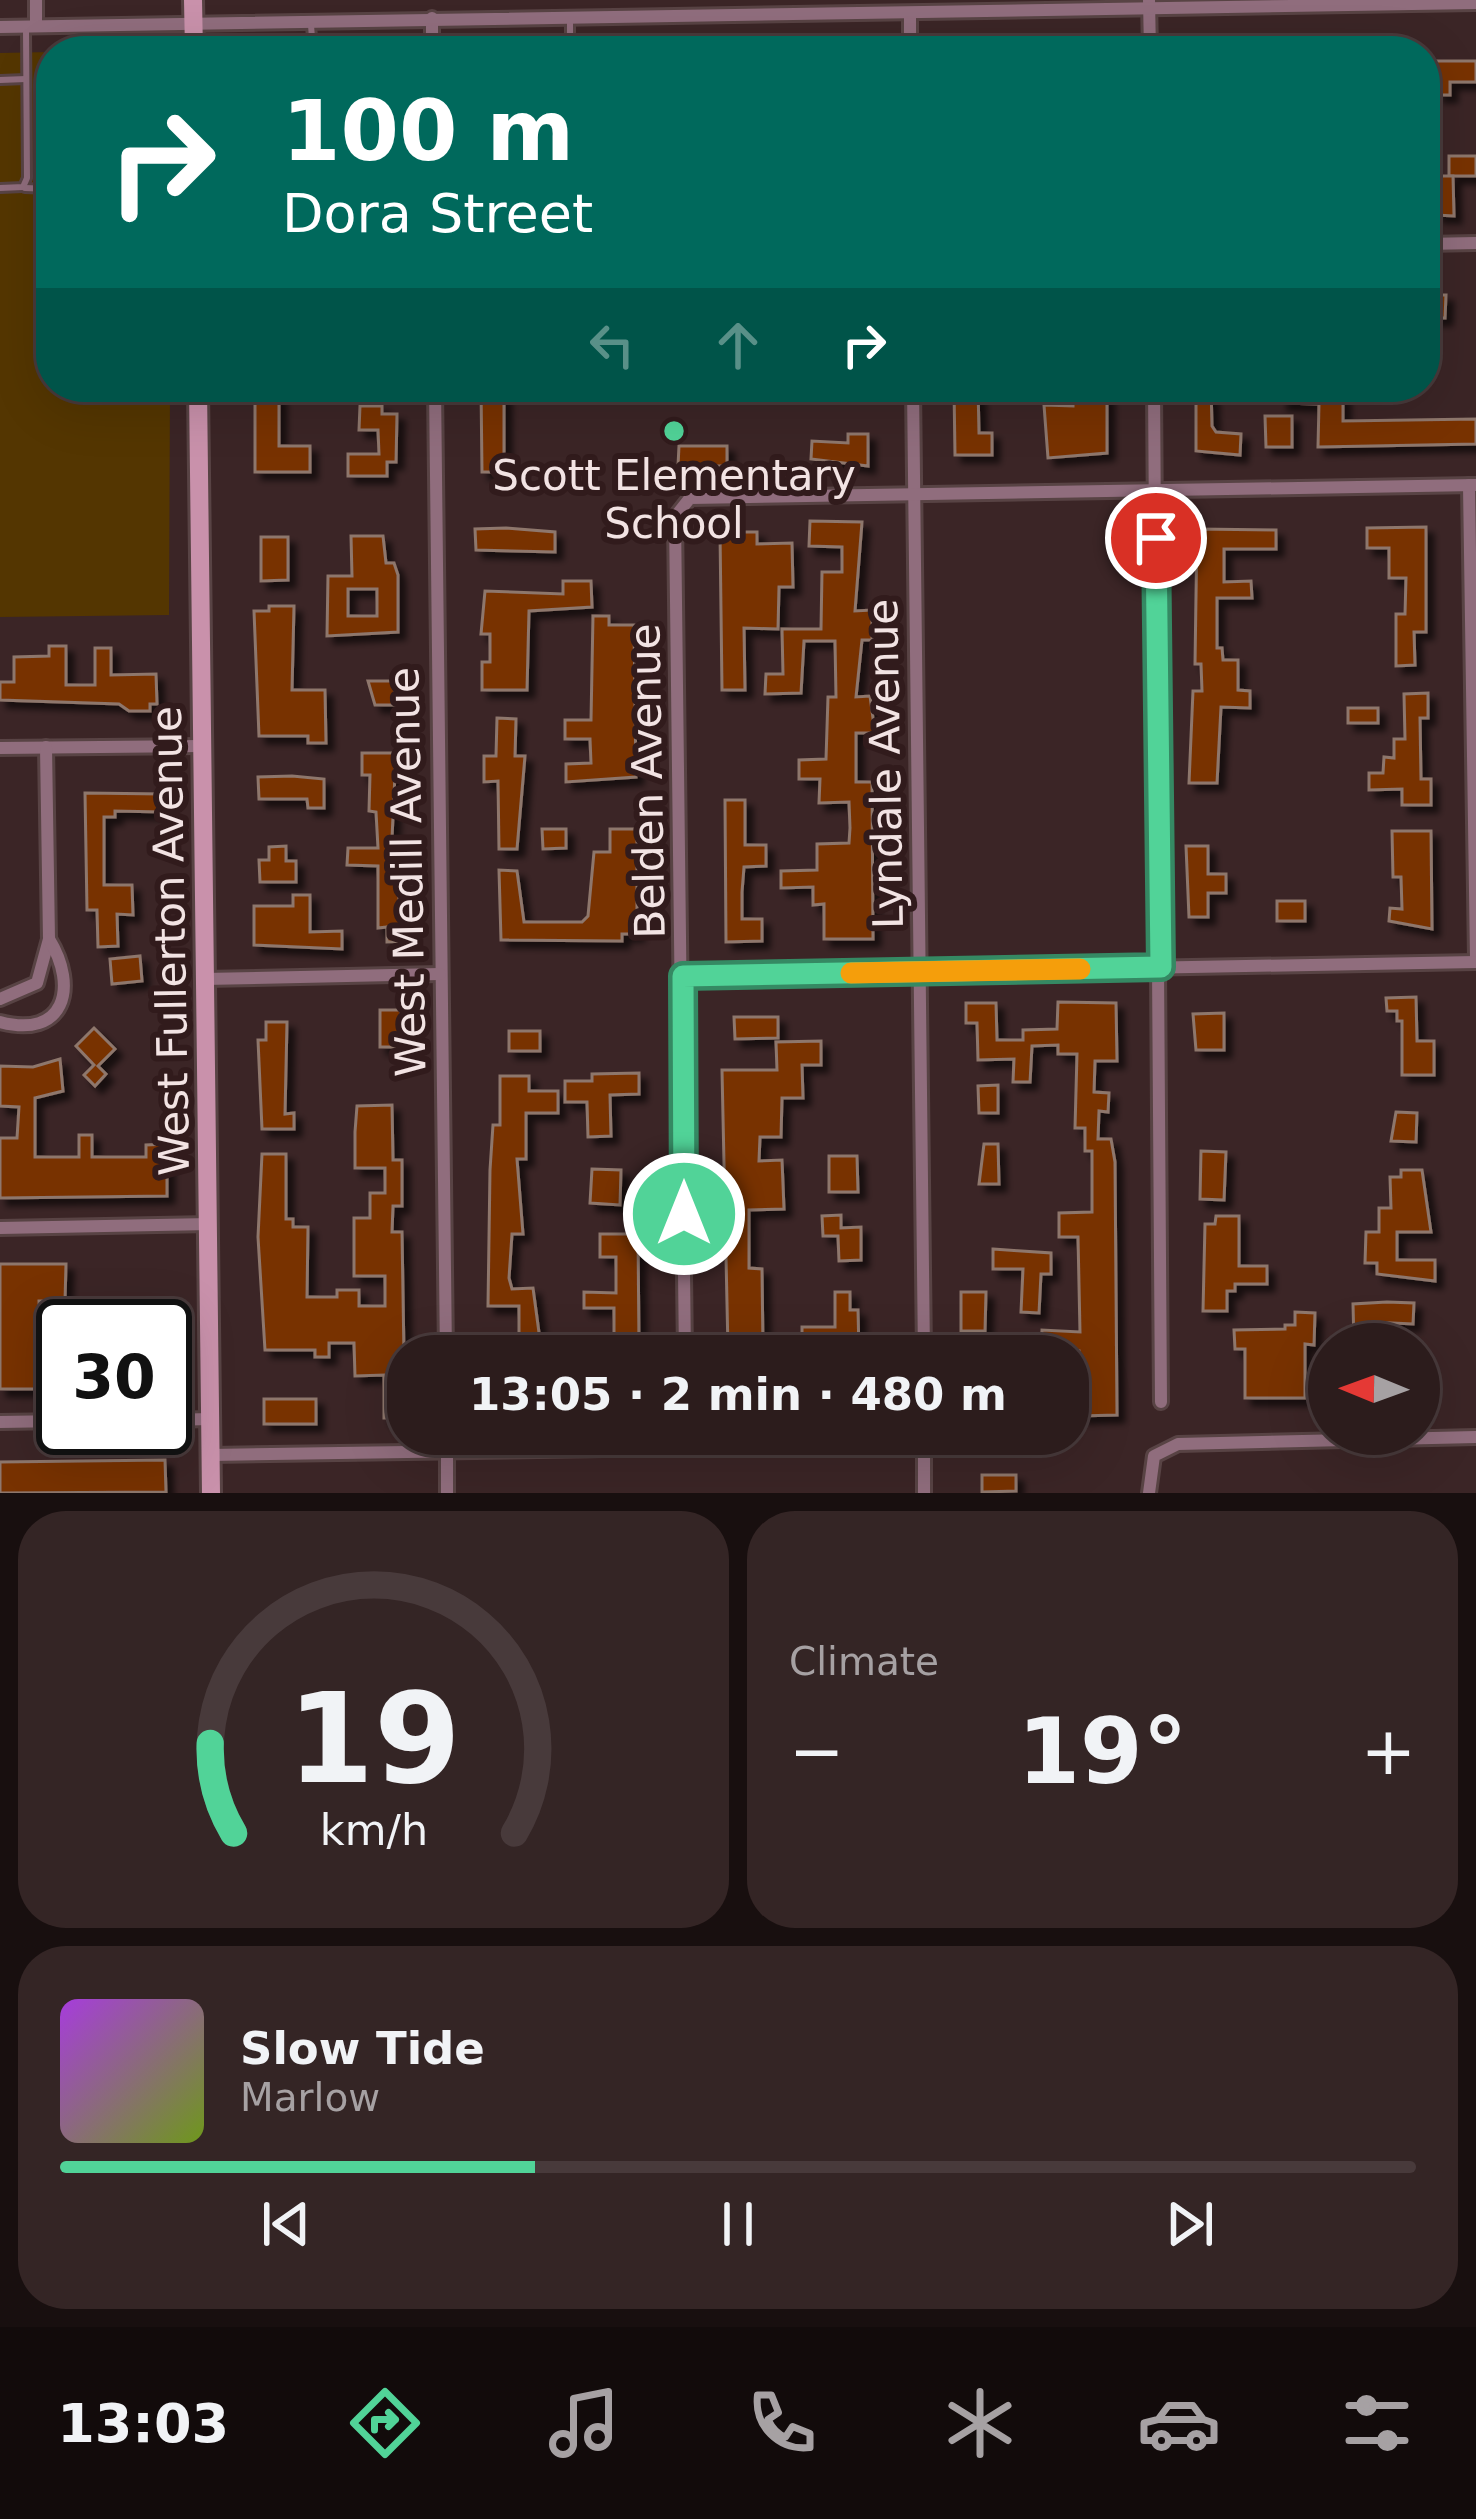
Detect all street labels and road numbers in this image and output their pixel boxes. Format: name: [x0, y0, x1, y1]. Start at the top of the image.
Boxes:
street label: Lyndale Avenue: [858, 598, 913, 930]
street label: Belden Avenue: [620, 623, 675, 939]
street label: West Medill Avenue: [379, 667, 436, 1077]
street label: West Fullerton Avenue: [142, 706, 199, 1176]

